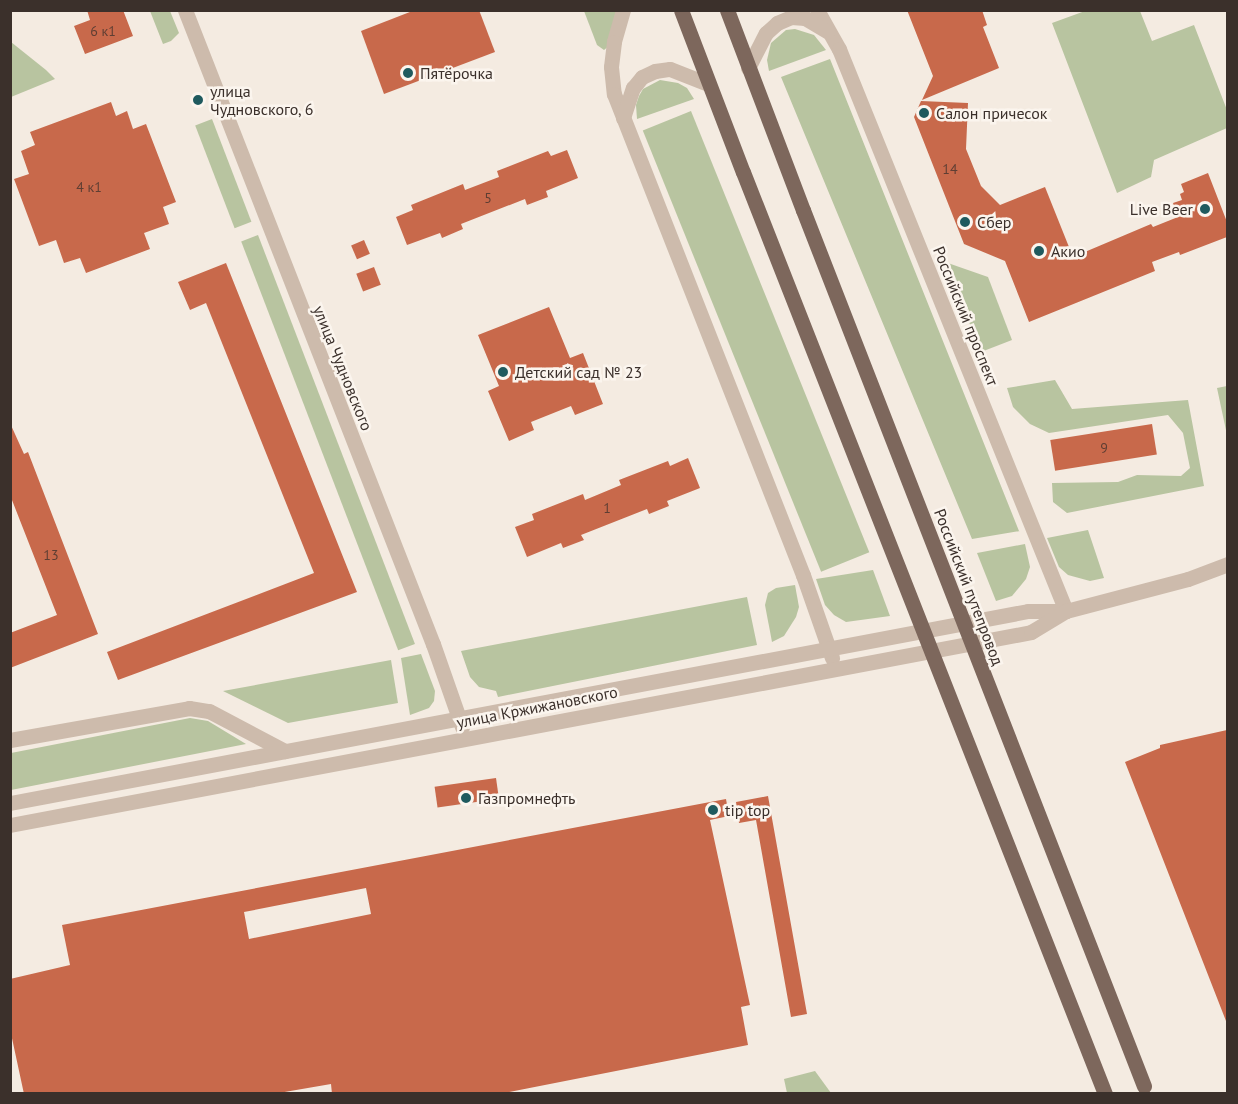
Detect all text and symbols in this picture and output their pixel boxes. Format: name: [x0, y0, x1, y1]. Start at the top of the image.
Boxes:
house number: 6 к1: [90, 23, 116, 39]
place label: Пятёрочка: [420, 63, 493, 83]
marker: Пятёрочка: [401, 66, 415, 80]
place label: улица Чудновского, 6: [210, 81, 315, 119]
marker: улица Чудновского, 6: [191, 93, 205, 107]
place label: Салон причесок: [936, 103, 1047, 123]
marker: Салон причесок: [917, 106, 931, 120]
house number: 14: [942, 161, 958, 177]
house number: 4 к1: [76, 179, 102, 195]
house number: 5: [484, 190, 492, 206]
place label: Live Beer: [1130, 199, 1193, 219]
marker: Live Beer: [1198, 202, 1212, 216]
place label: Сбер: [977, 212, 1011, 232]
marker: Сбер: [958, 215, 972, 229]
place label: Акио: [1051, 241, 1085, 261]
street label: Российский проспект: [929, 243, 1003, 389]
marker: Акио: [1032, 244, 1046, 258]
street label: улица Чудновского: [309, 303, 377, 433]
place label: Детский сад № 23: [515, 362, 642, 382]
marker: Детский сад № 23: [496, 365, 510, 379]
house number: 9: [1100, 440, 1108, 456]
house number: 1: [603, 500, 611, 516]
street label: Российский путепровод: [930, 506, 1008, 668]
house number: 13: [43, 547, 59, 563]
street label: улица Кржижановского: [455, 682, 619, 732]
place label: Газпромнефть: [478, 788, 575, 808]
marker: Газпромнефть: [459, 791, 473, 805]
place label: tip top: [725, 800, 770, 820]
marker: tip top: [706, 803, 720, 817]

